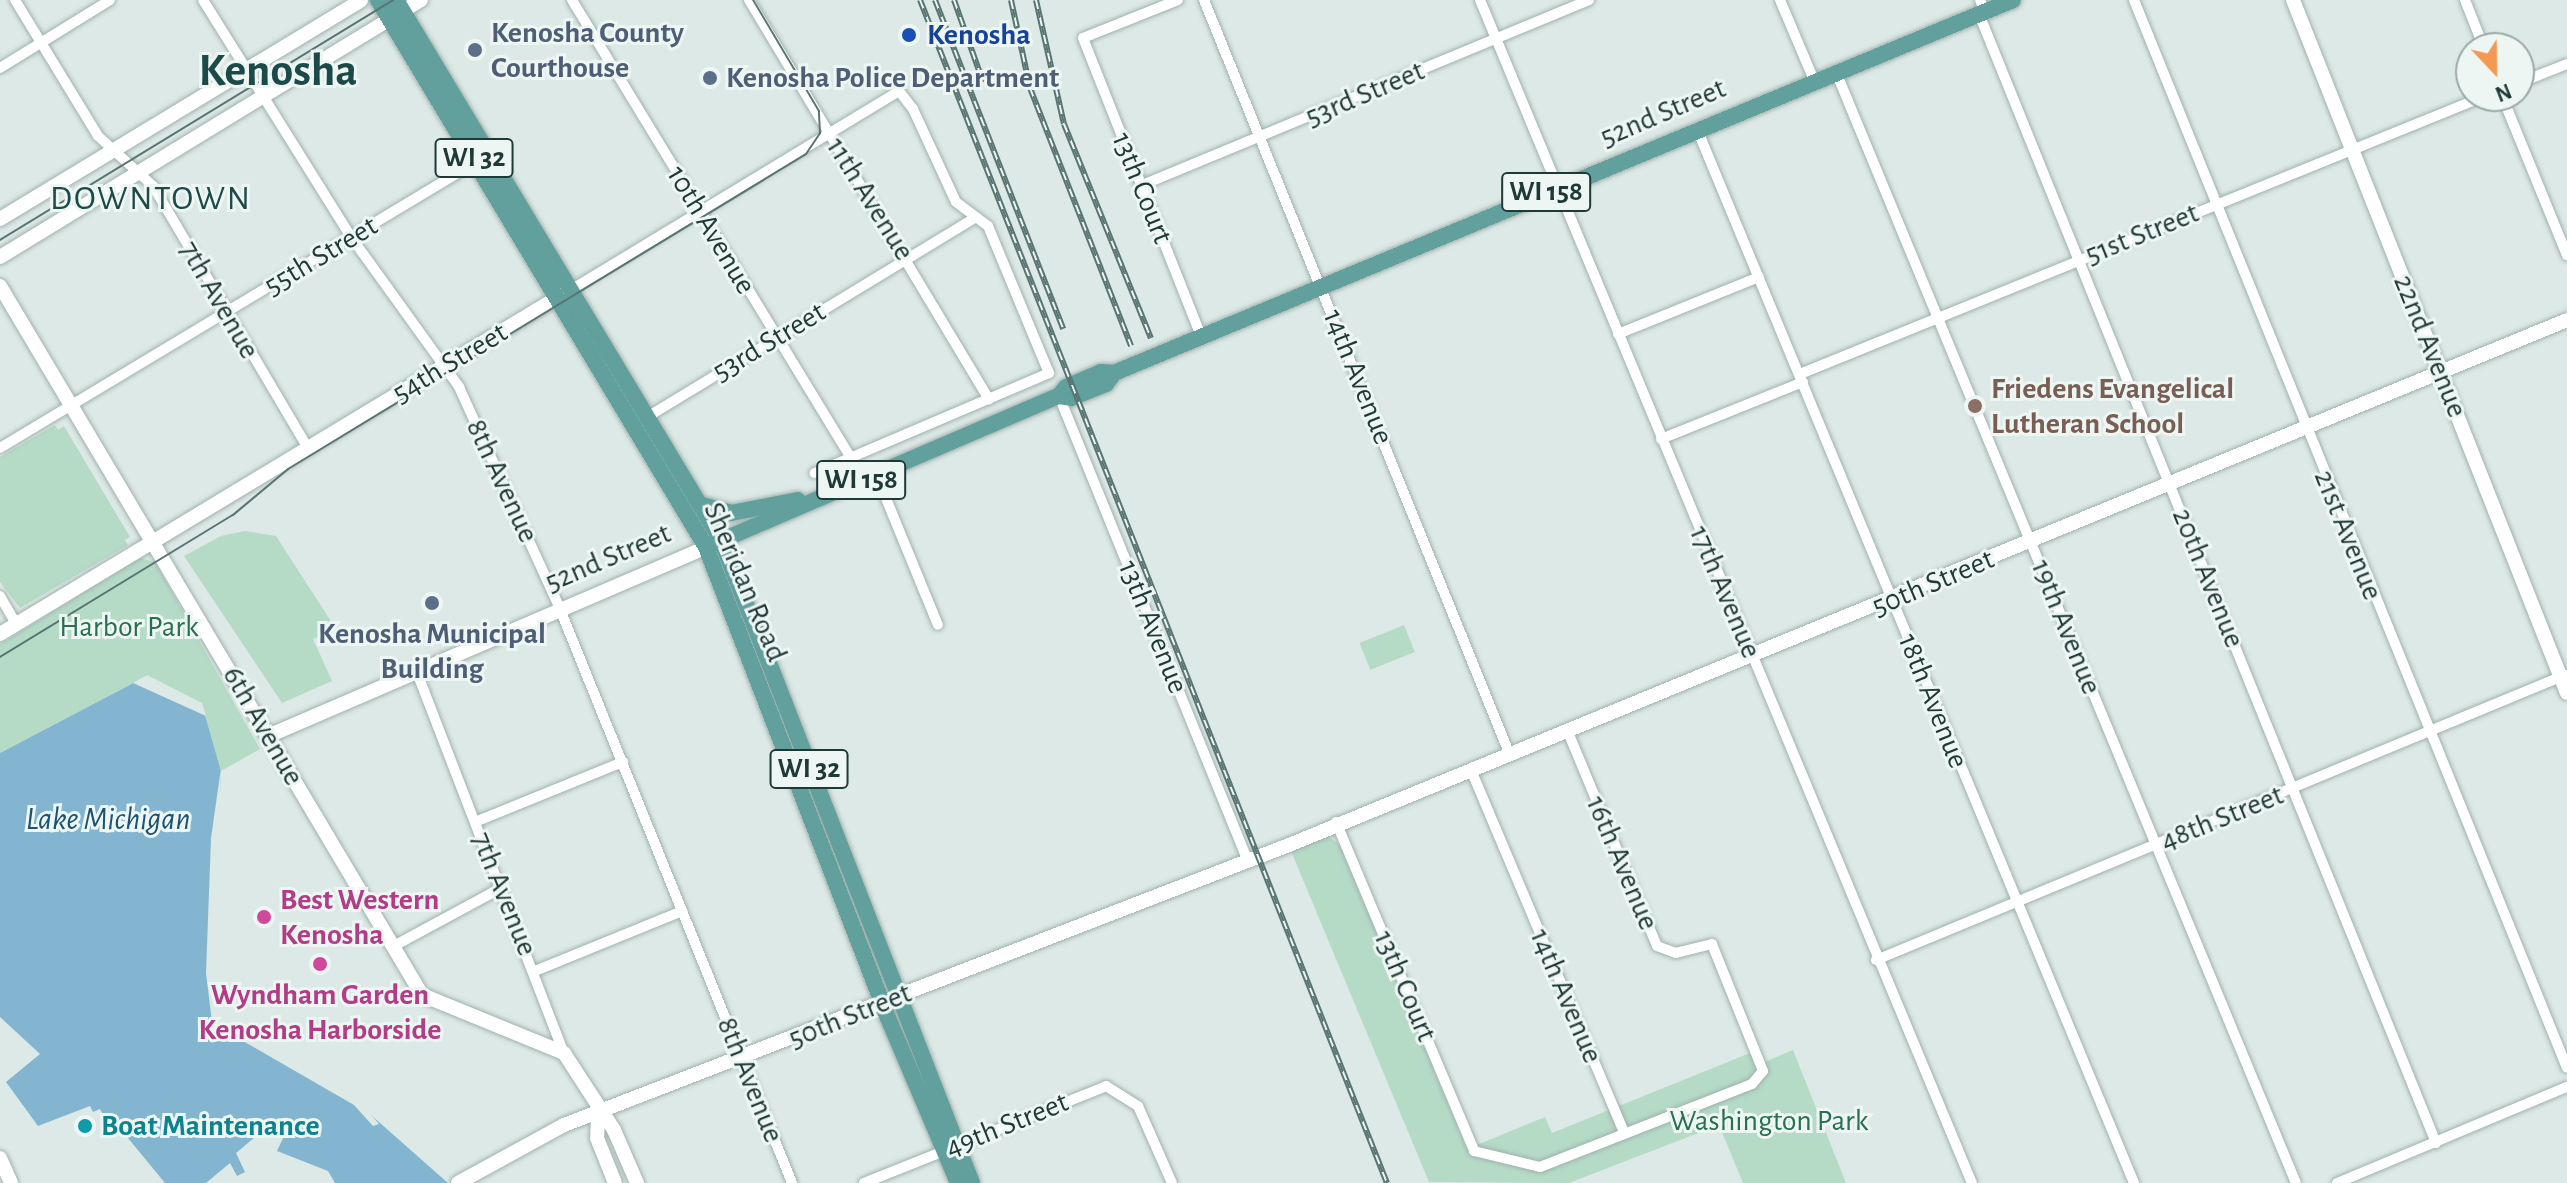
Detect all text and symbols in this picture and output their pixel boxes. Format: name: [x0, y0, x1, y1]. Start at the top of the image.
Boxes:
place label: Kenosha County Courthouse: [491, 15, 684, 86]
place label: Kenosha: [927, 17, 1031, 53]
marker: Kenosha: [898, 24, 920, 46]
north arrow: [2455, 32, 2535, 112]
marker: Kenosha County Courthouse: [466, 41, 484, 59]
district label: Kenosha: [199, 43, 357, 99]
street label: 53rd Street: [1300, 53, 1430, 135]
place label: Kenosha Police Department: [726, 60, 1059, 96]
marker: Kenosha Police Department: [701, 69, 719, 87]
street label: 52nd Street: [1595, 70, 1731, 156]
text: N: [2492, 79, 2514, 105]
street label: 13th Court: [1103, 127, 1181, 249]
street label: 11th Avenue: [818, 131, 922, 267]
road number: WI 32: [434, 134, 514, 182]
street label: 10th Avenue: [659, 159, 763, 301]
road number: WI 158: [1500, 168, 1592, 216]
district label: DOWNTOWN: [50, 180, 252, 220]
street label: 51st Street: [2080, 195, 2204, 273]
street label: 55th Street: [258, 208, 384, 304]
street label: 7th Avenue: [171, 235, 267, 365]
street label: 22nd Avenue: [2385, 269, 2475, 423]
street label: 53rd Street: [706, 294, 832, 390]
street label: 14th Avenue: [1315, 304, 1401, 450]
street label: 54th Street: [386, 315, 514, 411]
place label: Friedens Evangelical Lutheran School: [1991, 371, 2234, 442]
marker: Friedens Evangelical Lutheran School: [1966, 397, 1984, 415]
street label: 8th Avenue: [458, 414, 546, 548]
road number: WI 158: [815, 456, 907, 504]
street label: 21st Avenue: [2306, 465, 2390, 605]
street label: Sheridan Road: [695, 497, 795, 667]
street label: 20th Avenue: [2164, 503, 2252, 653]
street label: 52nd Street: [540, 515, 676, 601]
street label: 17th Avenue: [1681, 520, 1769, 664]
street label: 50th Street: [1867, 541, 1999, 625]
street label: 19th Avenue: [2023, 554, 2109, 700]
street label: 13th Avenue: [1110, 555, 1196, 699]
marker: Kenosha Municipal Building: [423, 594, 441, 612]
park label: Harbor Park: [59, 609, 199, 645]
place label: Kenosha Municipal Building: [318, 616, 546, 686]
street label: 18th Avenue: [1890, 628, 1976, 774]
street label: 6th Avenue: [214, 660, 312, 792]
road number: WI 32: [769, 745, 849, 793]
street label: 48th Street: [2155, 777, 2289, 859]
street label: 16th Avenue: [1578, 791, 1666, 935]
water label: Lake Michigan: [26, 800, 190, 838]
street label: 7th Avenue: [463, 827, 545, 961]
place label: Best Western Kenosha: [280, 882, 439, 952]
marker: Best Western Kenosha: [255, 908, 273, 926]
street label: 14th Avenue: [1522, 923, 1610, 1069]
street label: 13th Court: [1366, 925, 1444, 1047]
marker: Wyndham Garden Kenosha Harborside: [311, 955, 329, 973]
street label: 50th Street: [783, 975, 917, 1057]
place label: Wyndham Garden Kenosha Harborside: [198, 977, 442, 1048]
street label: 8th Avenue: [709, 1012, 791, 1148]
street label: 49th Street: [940, 1084, 1074, 1166]
park label: Washington Park: [1670, 1103, 1868, 1139]
place label: Boat Maintenance: [101, 1108, 320, 1144]
marker: Boat Maintenance: [76, 1117, 94, 1135]

